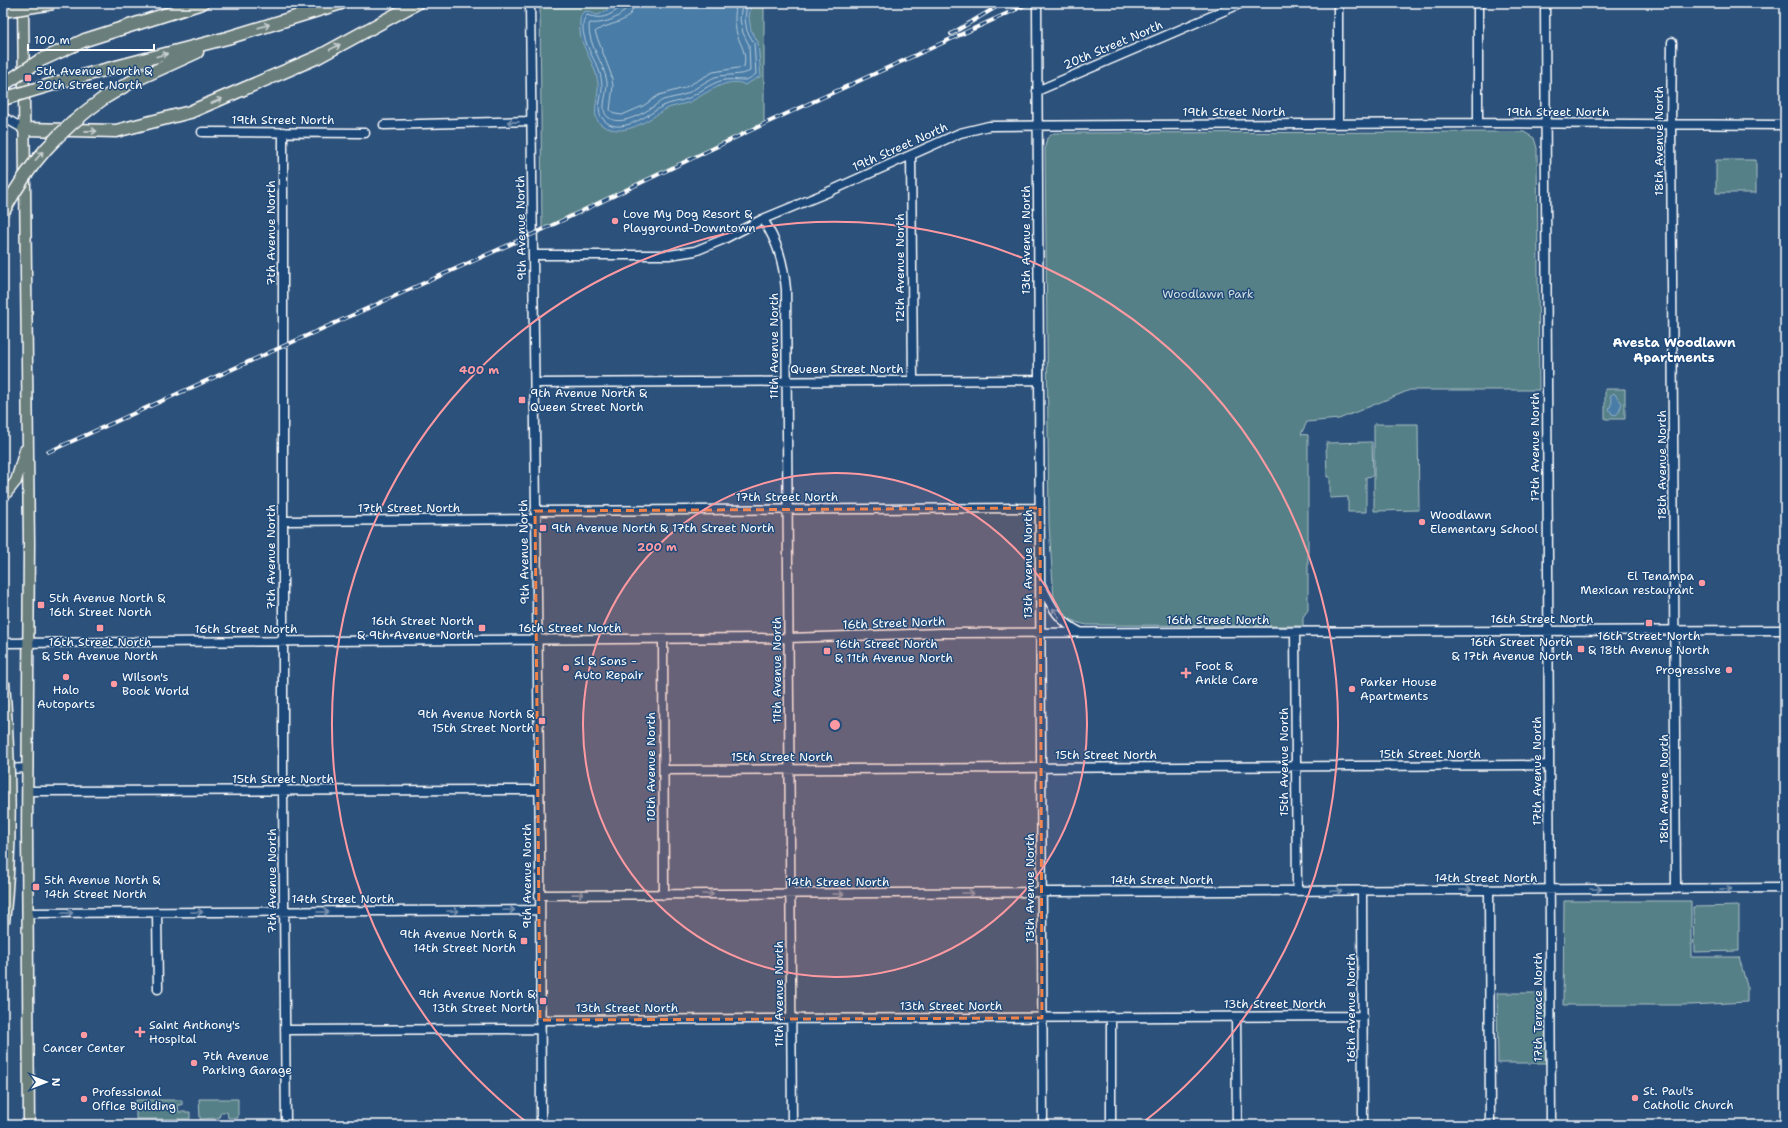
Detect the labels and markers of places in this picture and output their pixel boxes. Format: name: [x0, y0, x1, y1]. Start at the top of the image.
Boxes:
place label: 5th Avenue North & 20th Street North: [36, 63, 152, 93]
marker: 5th Avenue North & 20th Street North: [23, 73, 33, 83]
place label: Love My Dog Resort & Playground-Downtown: [623, 206, 756, 236]
marker: Love My Dog Resort & Playground-Downtown: [610, 216, 620, 226]
place label: 9th Avenue North & Queen Street North: [530, 385, 647, 415]
marker: 9th Avenue North & Queen Street North: [517, 395, 527, 405]
place label: Woodlawn Elementary School: [1430, 507, 1538, 537]
marker: Woodlawn Elementary School: [1417, 517, 1427, 527]
place label: 9th Avenue North & 17th Street North: [551, 520, 775, 536]
marker: 9th Avenue North & 17th Street North: [538, 523, 548, 533]
place label: El Tenampa Mexican restaurant: [1580, 568, 1695, 598]
marker: El Tenampa Mexican restaurant: [1697, 578, 1707, 588]
place label: 5th Avenue North & 16th Street North: [49, 590, 165, 620]
marker: 5th Avenue North & 16th Street North: [36, 600, 46, 610]
place label: 16th Street North & 9th Avenue North: [357, 613, 474, 643]
marker: 16th Street North & 18th Avenue North: [1644, 618, 1654, 628]
marker: 16th Street North & 5th Avenue North: [95, 623, 105, 633]
marker: 16th Street North & 9th Avenue North: [477, 623, 487, 633]
place label: 16th Street North & 18th Avenue North: [1588, 628, 1710, 658]
place label: 16th Street North & 5th Avenue North: [42, 634, 158, 664]
place label: 16th Street North & 17th Avenue North: [1452, 634, 1573, 664]
place label: 16th Street North & 11th Avenue North: [835, 636, 953, 666]
marker: 16th Street North & 17th Avenue North: [1576, 644, 1586, 654]
marker: 16th Street North & 11th Avenue North: [822, 646, 832, 656]
place label: Sl & Sons - Auto Repair: [574, 653, 644, 683]
place label: Foot & Ankle Care: [1195, 658, 1259, 688]
place label: Progressive: [1655, 662, 1721, 678]
marker: Sl & Sons - Auto Repair: [561, 663, 571, 673]
marker: Progressive: [1724, 665, 1734, 675]
marker: Foot & Ankle Care: [1180, 667, 1192, 679]
place label: Wilson's Book World: [122, 669, 189, 699]
marker: Halo Autoparts: [61, 672, 71, 682]
place label: Parker House Apartments: [1360, 674, 1437, 704]
marker: Wilson's Book World: [109, 679, 119, 689]
place label: Halo Autoparts: [37, 682, 95, 712]
marker: Parker House Apartments: [1347, 684, 1357, 694]
place label: 9th Avenue North & 15th Street North: [417, 706, 535, 736]
marker: 9th Avenue North & 15th Street North: [537, 716, 547, 726]
centre of rings: [828, 718, 842, 732]
place label: 5th Avenue North & 14th Street North: [44, 872, 160, 902]
marker: 5th Avenue North & 14th Street North: [31, 882, 41, 892]
place label: 9th Avenue North & 14th Street North: [399, 926, 517, 956]
marker: 9th Avenue North & 14th Street North: [519, 936, 529, 946]
place label: 9th Avenue North & 13th Street North: [418, 986, 536, 1016]
marker: 9th Avenue North & 13th Street North: [538, 996, 548, 1006]
place label: Saint Anthony's Hospital: [149, 1017, 240, 1047]
marker: Saint Anthony's Hospital: [134, 1026, 146, 1038]
marker: Cancer Center: [79, 1030, 89, 1040]
place label: Cancer Center: [43, 1040, 125, 1056]
place label: 7th Avenue Parking Garage: [202, 1048, 292, 1078]
marker: 7th Avenue Parking Garage: [189, 1058, 199, 1068]
place label: St. Paul's Catholic Church: [1643, 1083, 1734, 1113]
place label: Professional Office Building: [92, 1084, 176, 1114]
marker: St. Paul's Catholic Church: [1630, 1093, 1640, 1103]
marker: Professional Office Building: [79, 1094, 89, 1104]

